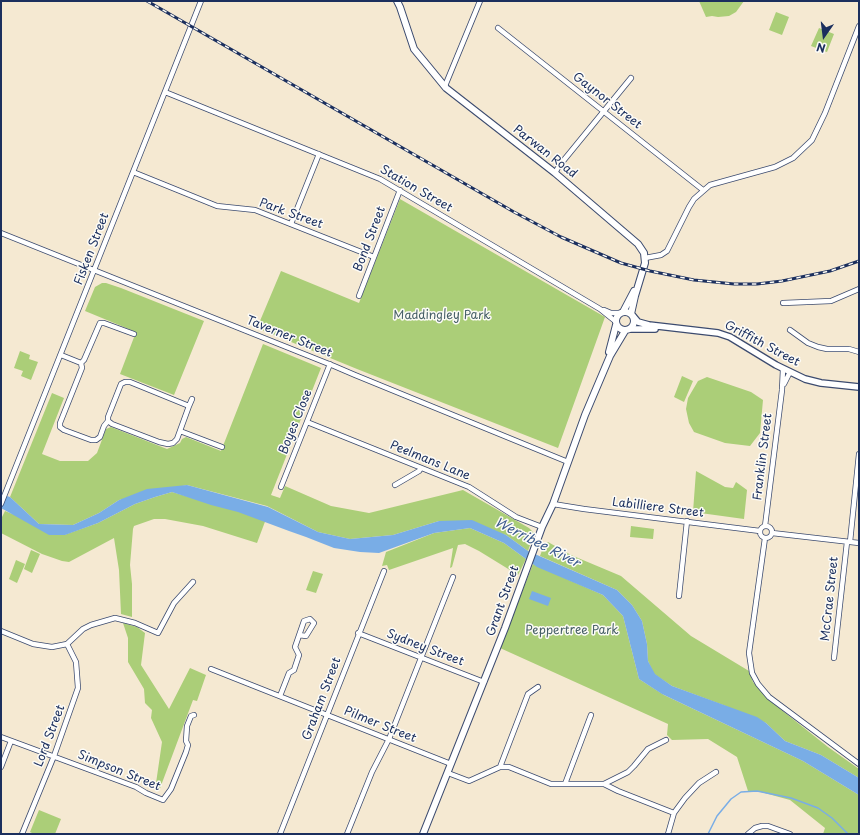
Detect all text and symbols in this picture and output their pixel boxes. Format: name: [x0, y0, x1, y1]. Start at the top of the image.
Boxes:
north arrow: [804, 16, 844, 56]
text: N: [815, 39, 827, 57]
street label: Gaynor Street: [570, 70, 644, 132]
street label: Parwan Road: [510, 123, 580, 181]
street label: Station Street: [377, 162, 455, 216]
street label: Park Street: [257, 196, 325, 232]
street label: Bond Street: [351, 204, 389, 274]
street label: Fisken Street: [72, 211, 112, 287]
park label: Maddingley Park: [393, 309, 491, 323]
street label: Taverner Street: [244, 313, 334, 361]
street label: Griffith Street: [722, 318, 802, 370]
street label: Boyes Close: [277, 388, 315, 456]
street label: Franklin Street: [751, 413, 775, 501]
street label: Peelmans Lane: [388, 438, 472, 484]
street label: Labilliere Street: [611, 495, 705, 521]
water label: Werribee River: [492, 515, 582, 571]
street label: McCrae Street: [818, 556, 842, 642]
street label: Grant Street: [484, 564, 522, 638]
park label: Peppertree Park: [525, 624, 619, 638]
street label: Sydney Street: [384, 627, 466, 669]
street label: Graham Street: [300, 656, 344, 742]
street label: Lord Street: [32, 703, 68, 769]
street label: Pilmer Street: [342, 704, 418, 746]
street label: Simpson Street: [75, 748, 163, 794]

